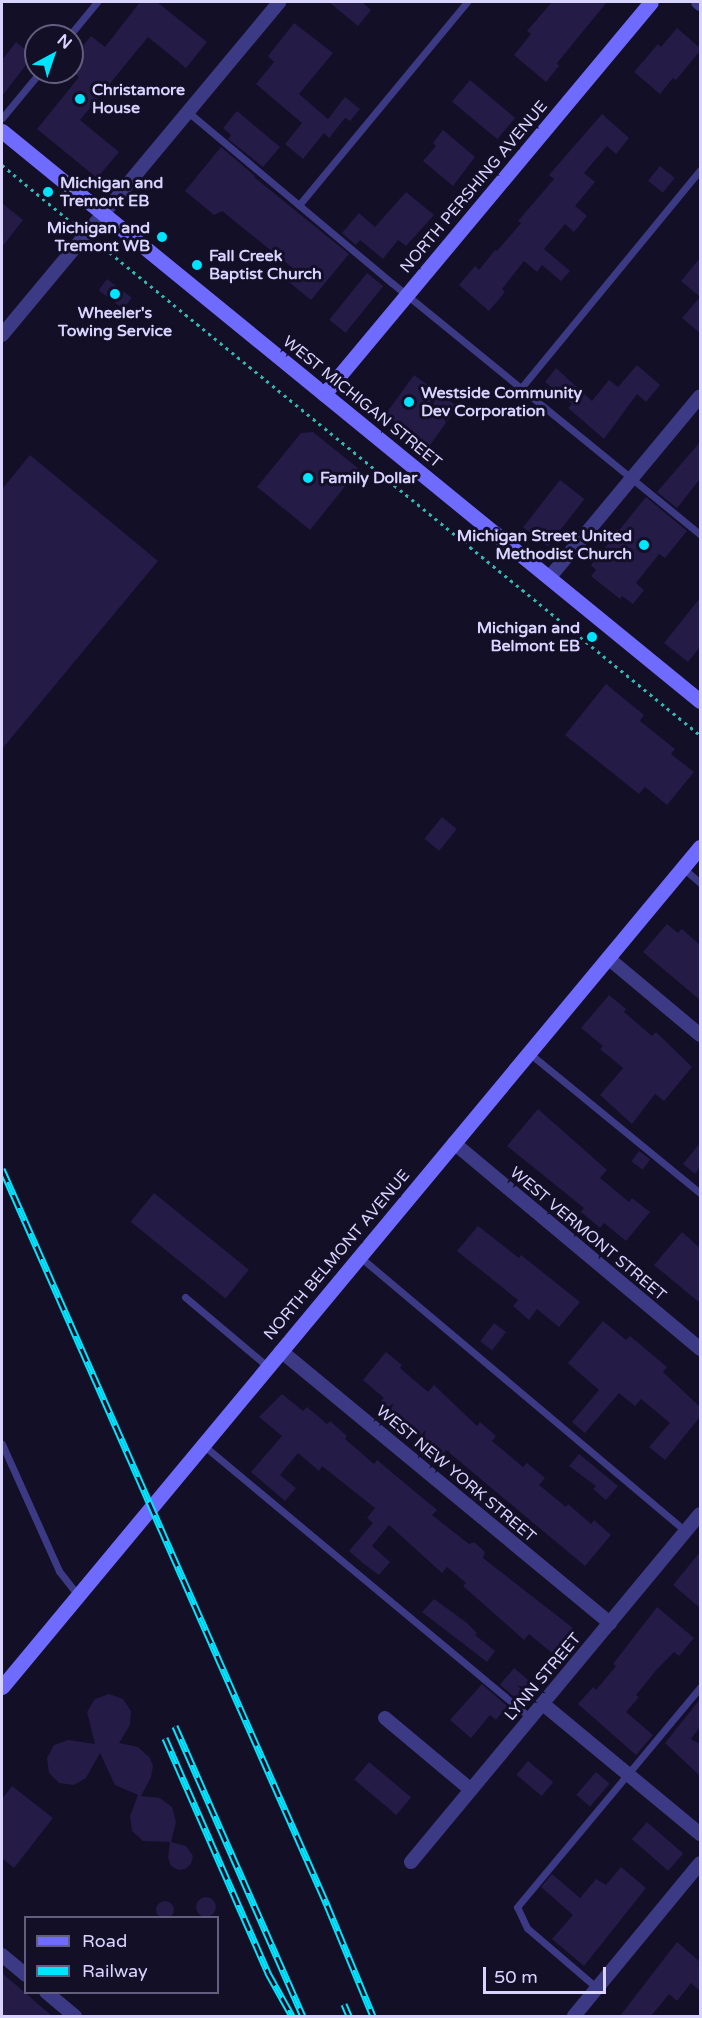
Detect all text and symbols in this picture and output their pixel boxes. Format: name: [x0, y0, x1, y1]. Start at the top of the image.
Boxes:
north arrow: [24, 24, 84, 84]
text: N: [53, 30, 76, 54]
place label: Christamore House: [92, 80, 185, 118]
marker: Christamore House: [73, 92, 87, 106]
street label: NORTH PERSHING AVENUE: [396, 97, 552, 277]
place label: Michigan and Tremont EB: [60, 173, 163, 211]
marker: Michigan and Tremont EB: [41, 185, 55, 199]
place label: Michigan and Tremont WB: [47, 218, 150, 256]
marker: Michigan and Tremont WB: [155, 230, 169, 244]
place label: Fall Creek Baptist Church: [209, 246, 322, 284]
marker: Fall Creek Baptist Church: [190, 258, 204, 272]
marker: Wheeler's Towing Service: [108, 287, 122, 301]
place label: Wheeler's Towing Service: [58, 303, 172, 341]
street label: WEST MICHIGAN STREET: [279, 332, 445, 472]
place label: Westside Community Dev Corporation: [421, 383, 582, 421]
marker: Westside Community Dev Corporation: [402, 395, 416, 409]
place label: Family Dollar: [320, 468, 417, 488]
marker: Family Dollar: [301, 471, 315, 485]
place label: Michigan Street United Methodist Church: [457, 526, 632, 564]
marker: Michigan Street United Methodist Church: [637, 538, 651, 552]
place label: Michigan and Belmont EB: [477, 618, 580, 656]
marker: Michigan and Belmont EB: [585, 630, 599, 644]
street label: WEST VERMONT STREET: [506, 1163, 670, 1305]
street label: NORTH BELMONT AVENUE: [260, 1166, 414, 1344]
street label: WEST NEW YORK STREET: [372, 1402, 540, 1546]
street label: LYNN STREET: [501, 1629, 585, 1725]
legend: [24, 1916, 219, 1994]
text: Road: [82, 1930, 127, 1952]
scale bar: [486, 1955, 609, 1993]
text: Railway: [82, 1960, 148, 1982]
text: 50 m: [494, 1966, 538, 1988]

